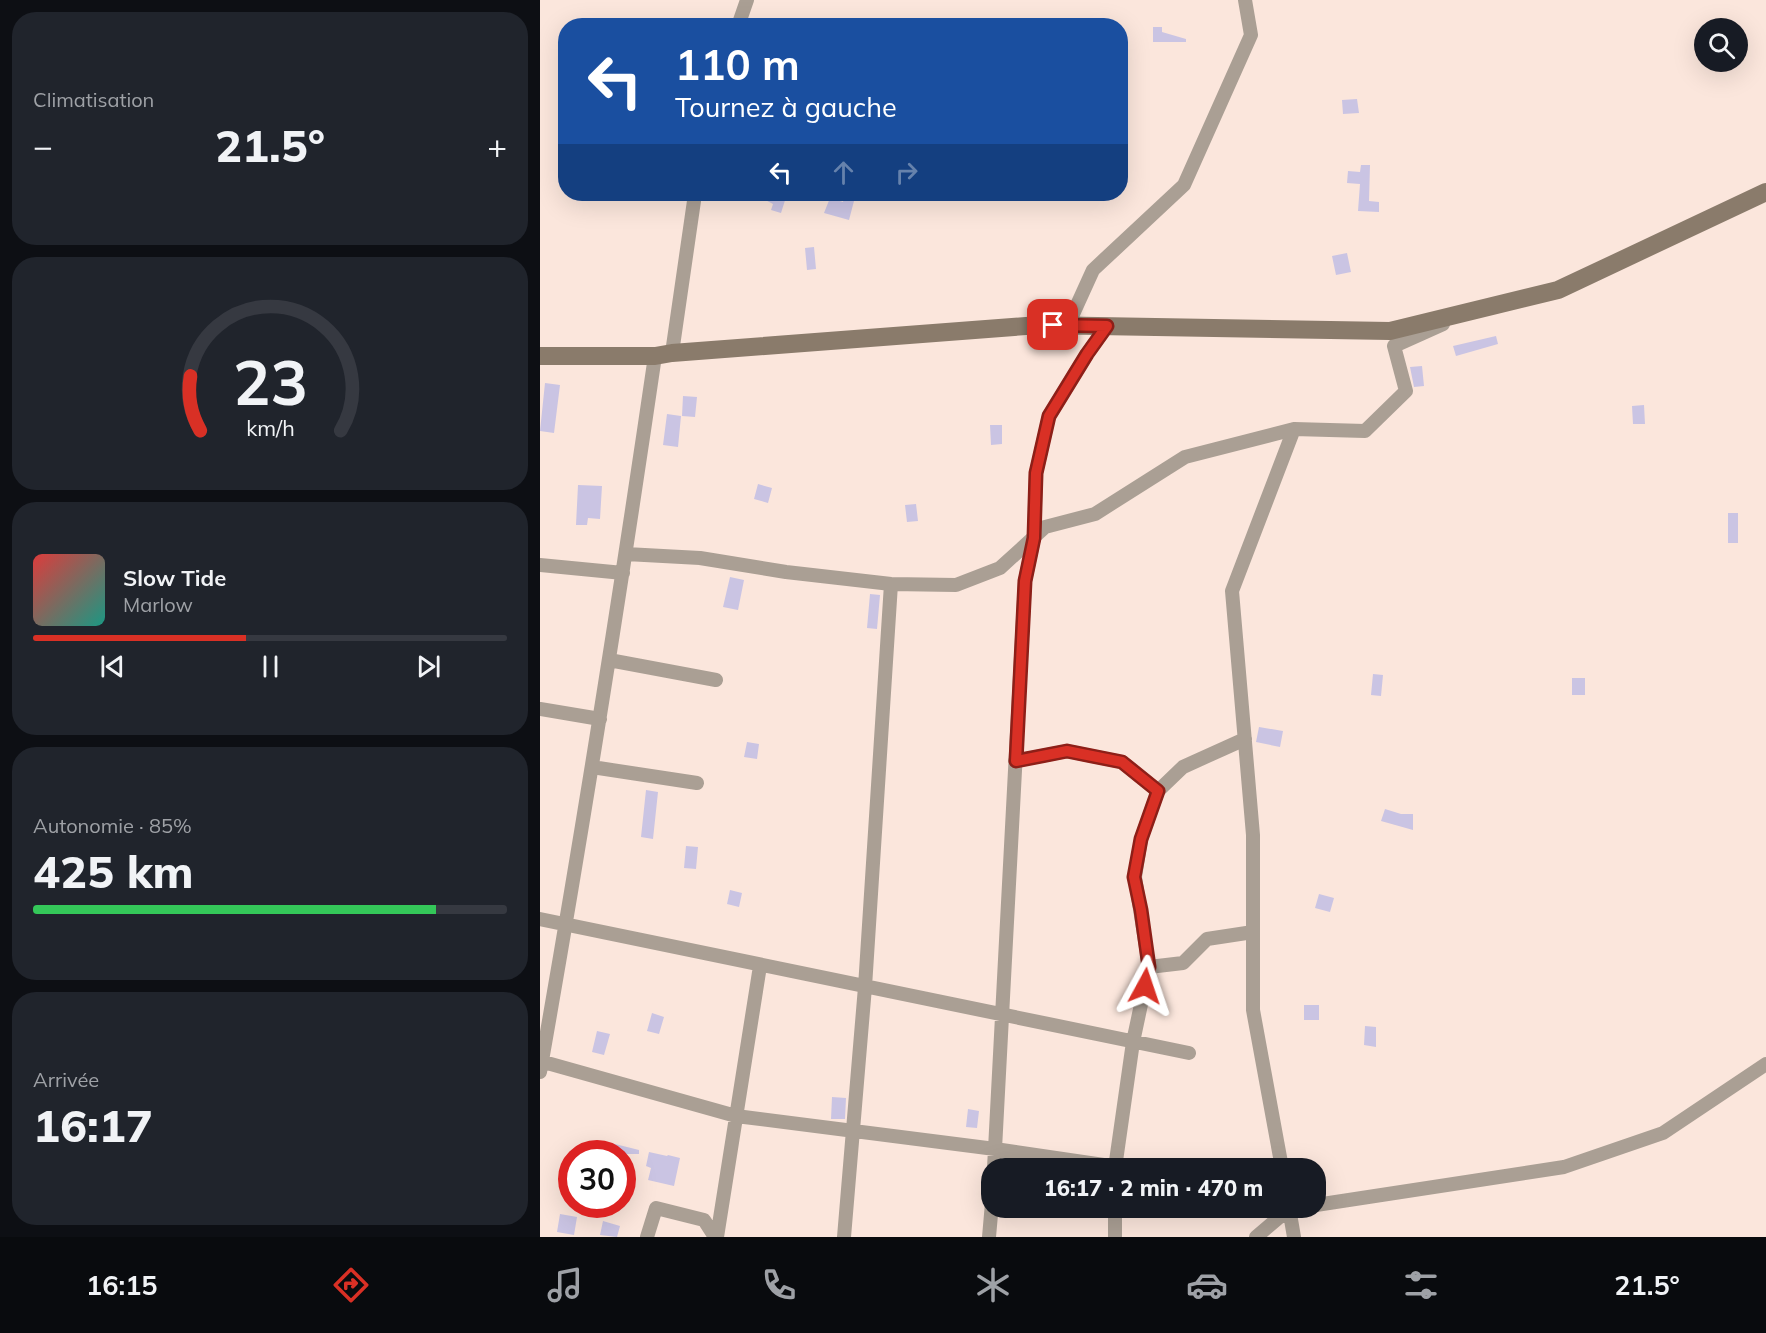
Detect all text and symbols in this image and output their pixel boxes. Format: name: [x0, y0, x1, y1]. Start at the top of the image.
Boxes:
map controls: [1694, 18, 1748, 72]
button: search: [1694, 18, 1748, 72]
text: 110 m: [675, 38, 800, 91]
icon: left: [576, 42, 654, 120]
text: Climatisation: [33, 87, 154, 112]
text: Tournez à gauche: [675, 90, 897, 124]
text: 21.5°: [215, 117, 325, 173]
text: −: [33, 125, 53, 166]
text: +: [487, 125, 507, 166]
icon: left: [764, 156, 797, 189]
icon: ahead: [827, 156, 860, 189]
icon: right: [890, 156, 923, 189]
pin: [1027, 299, 1078, 350]
icon: arrive: [1036, 308, 1069, 341]
text: 23: [233, 342, 307, 421]
text: km/h: [246, 414, 294, 441]
text: Slow Tide: [123, 564, 226, 592]
text: Marlow: [123, 592, 193, 617]
icon: previous: [96, 650, 129, 683]
icon: pause: [254, 650, 287, 683]
icon: next: [412, 650, 445, 683]
text: Autonomie · 85%: [33, 813, 192, 838]
text: 425 km: [33, 843, 194, 899]
position arrow: [1113, 954, 1177, 1018]
text: Arrivée: [33, 1067, 99, 1092]
text: 16:17: [33, 1097, 153, 1153]
speed limit sign: 30: [558, 1140, 636, 1218]
text: 16:17 · 2 min · 470 m: [1044, 1174, 1263, 1202]
icon: directions: [330, 1264, 372, 1306]
icon: music: [544, 1264, 586, 1306]
icon: phone: [758, 1264, 800, 1306]
icon: climate: [972, 1264, 1014, 1306]
icon: car: [1186, 1264, 1228, 1306]
icon: filters: [1400, 1264, 1442, 1306]
text: 16:15: [86, 1268, 158, 1302]
text: 21.5°: [1614, 1268, 1680, 1302]

